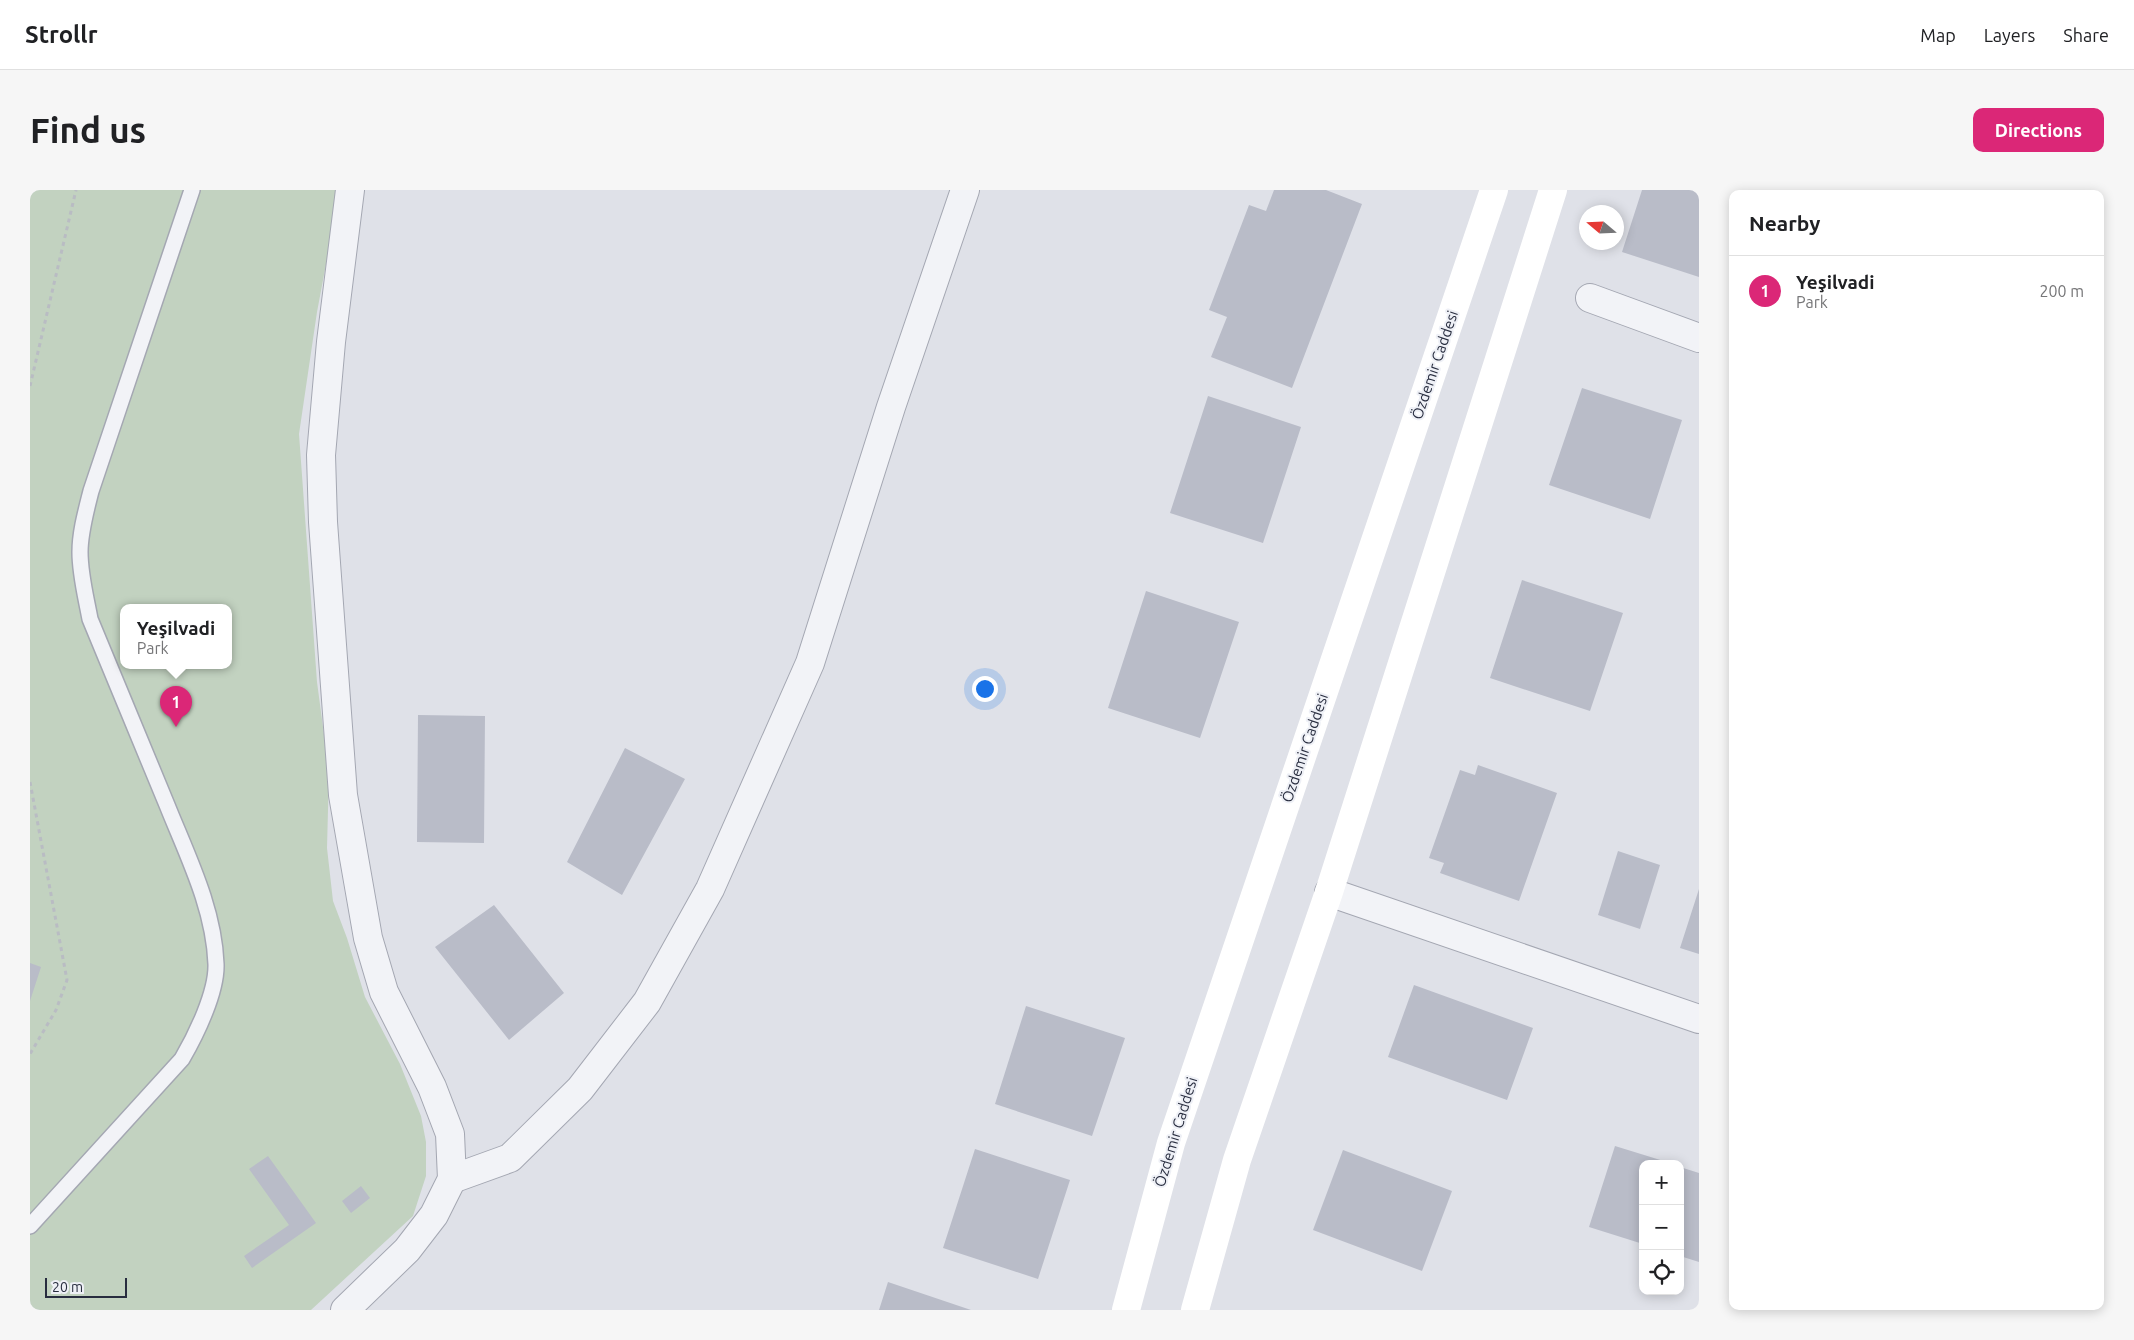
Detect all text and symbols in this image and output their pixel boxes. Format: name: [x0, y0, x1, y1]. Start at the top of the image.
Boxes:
text: Strollr: [25, 21, 98, 48]
text: Map: [1920, 25, 1956, 45]
text: Layers: [1984, 25, 2035, 45]
text: Share: [2063, 25, 2109, 45]
button: Directions: [1973, 108, 2104, 152]
text: Find us: [30, 110, 146, 150]
north arrow: [1579, 205, 1624, 250]
text: Nearby: [1749, 211, 1820, 235]
text: Yeşilvadi: [1796, 271, 1875, 293]
text: 1: [1760, 282, 1770, 300]
text: 200 m: [2039, 282, 2084, 300]
text: Park: [1796, 293, 1828, 311]
street label: Özdemir Caddesi: [1408, 308, 1461, 422]
popup: [120, 604, 232, 669]
text: Yeşilvadi: [137, 617, 215, 639]
text: Park: [137, 639, 169, 657]
your location: [972, 676, 998, 702]
pin: 1: [160, 686, 192, 727]
street label: Özdemir Caddesi: [1278, 691, 1331, 805]
street label: Özdemir Caddesi: [1151, 1075, 1200, 1189]
map controls: [1639, 1160, 1684, 1295]
button: +: [1639, 1160, 1684, 1205]
button: −: [1639, 1205, 1684, 1250]
button: locate: [1639, 1250, 1684, 1295]
scale bar: [45, 1275, 128, 1298]
text: 20 m: [52, 1279, 83, 1295]

